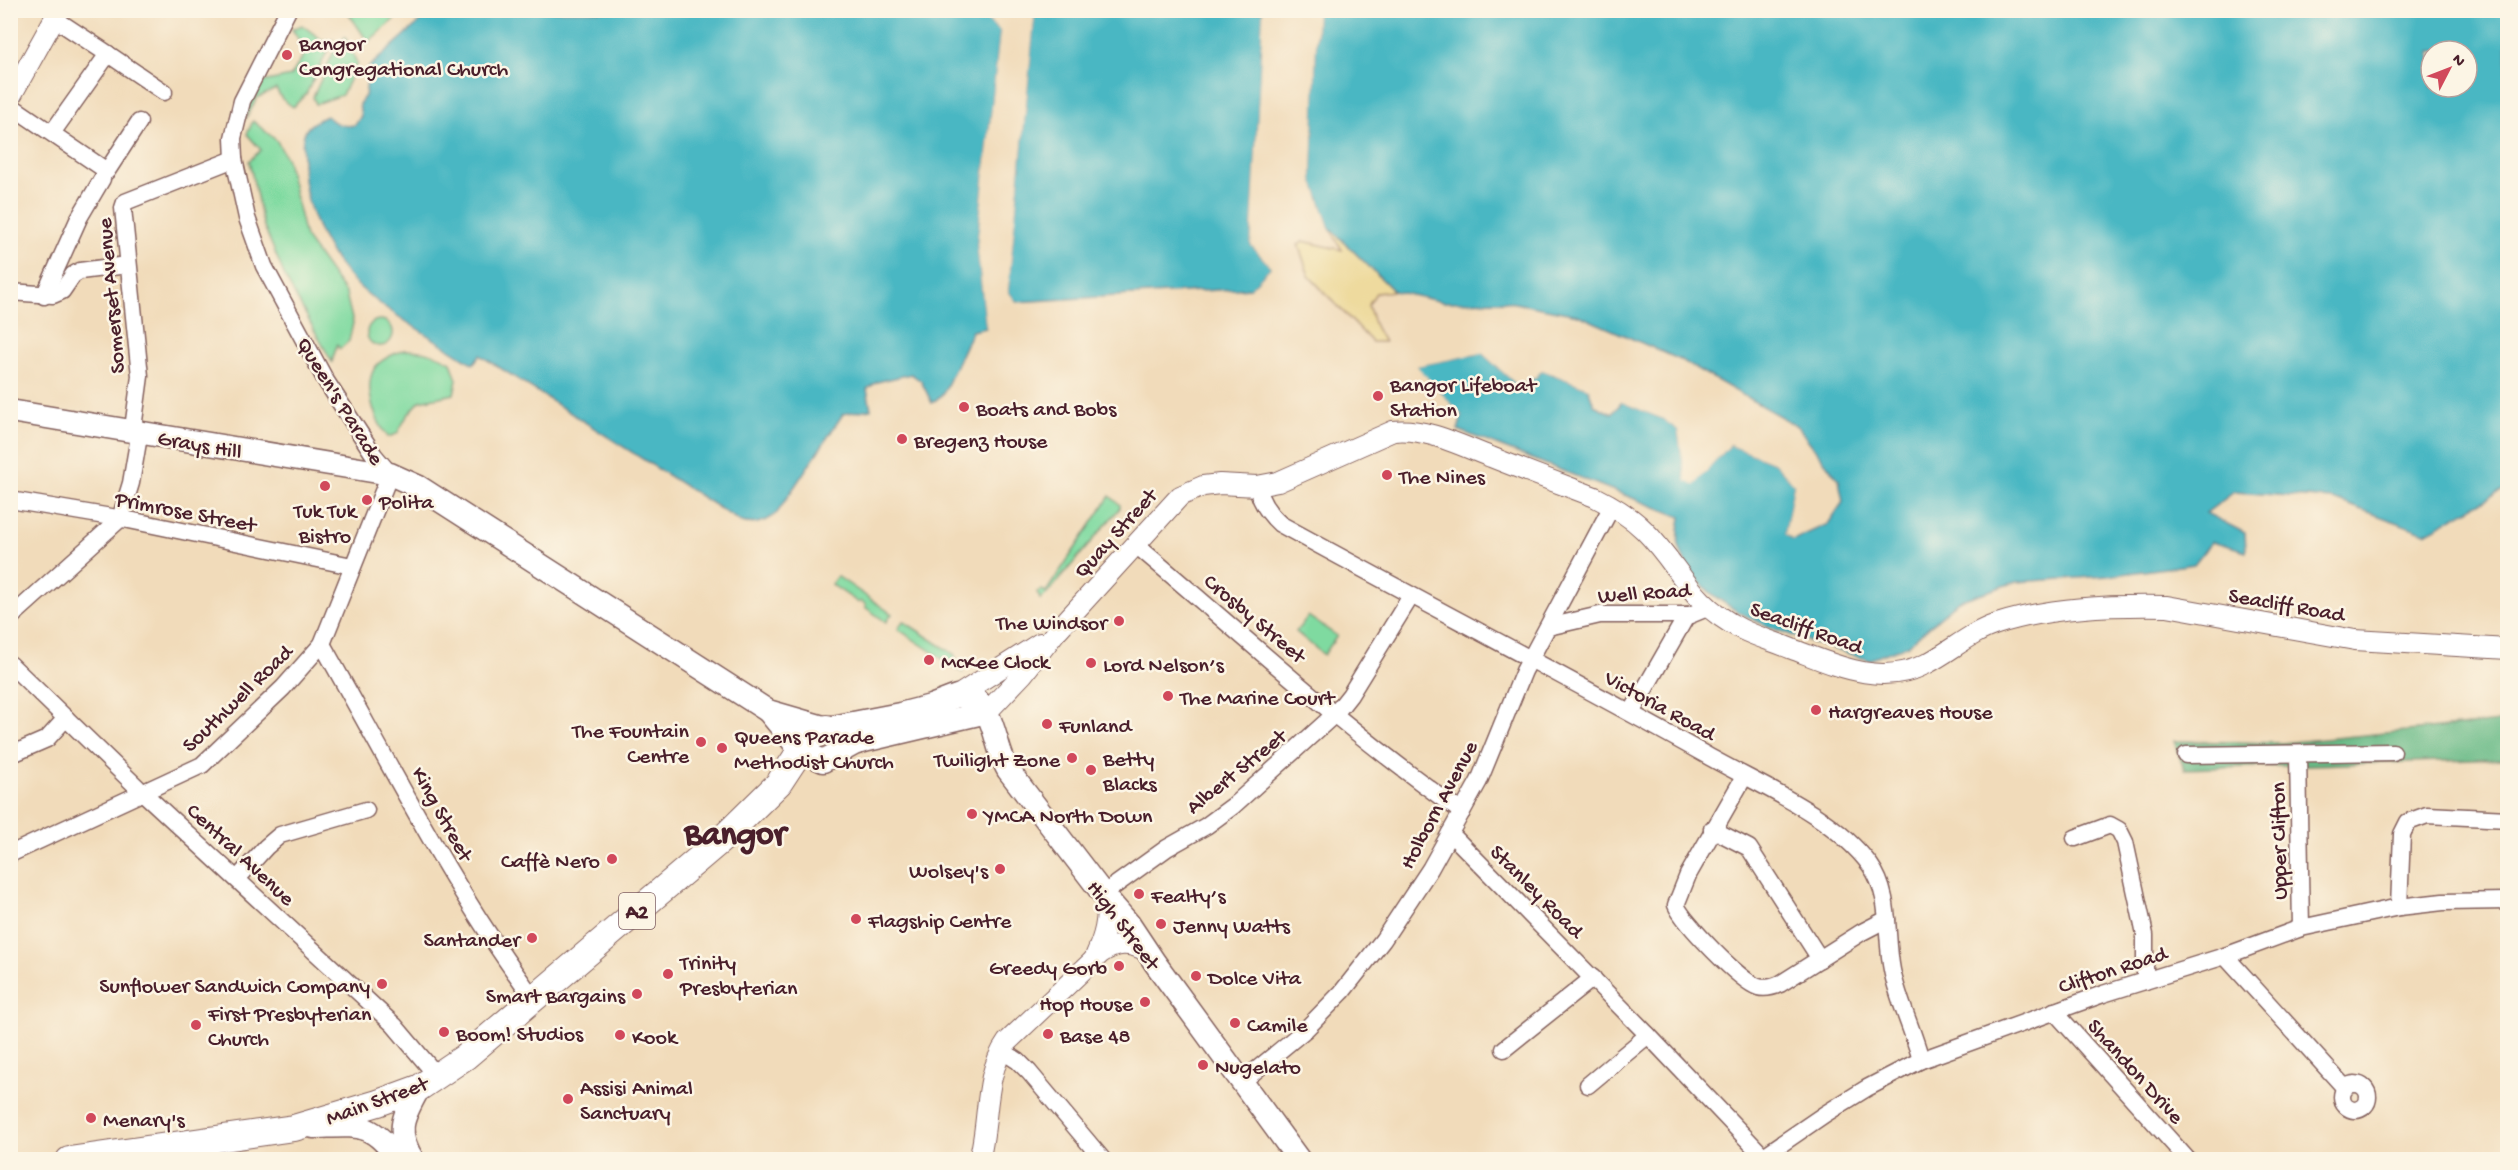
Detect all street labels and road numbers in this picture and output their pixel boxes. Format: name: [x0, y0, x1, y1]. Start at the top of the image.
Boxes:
street label: Somerset Avenue: [93, 216, 133, 375]
street label: Queen's Parade: [289, 333, 389, 471]
street label: Grays Hill: [155, 427, 244, 467]
street label: Quay Street: [1070, 483, 1165, 585]
street label: Primrose Street: [112, 487, 260, 541]
street label: Crosby Street: [1197, 570, 1311, 672]
street label: Well Road: [1597, 579, 1694, 611]
street label: Seacliff Road: [2226, 584, 2349, 630]
street label: Seacliff Road: [1746, 597, 1867, 663]
street label: Southwell Road: [178, 639, 301, 759]
street label: Victoria Road: [1598, 666, 1721, 750]
street label: Albert Street: [1182, 724, 1294, 821]
street label: Holborn Avenue: [1396, 737, 1486, 874]
street label: King Street: [404, 763, 478, 868]
street label: Upper Clifton: [2267, 781, 2295, 900]
street label: Central Avenue: [180, 799, 299, 913]
street label: Stanley Road: [1483, 840, 1589, 947]
street label: High Street: [1080, 876, 1165, 978]
road number: A2: [619, 893, 655, 929]
street label: Clifton Road: [2056, 941, 2173, 1002]
street label: Shandon Drive: [2080, 1015, 2188, 1131]
street label: Main Street: [323, 1072, 434, 1133]

